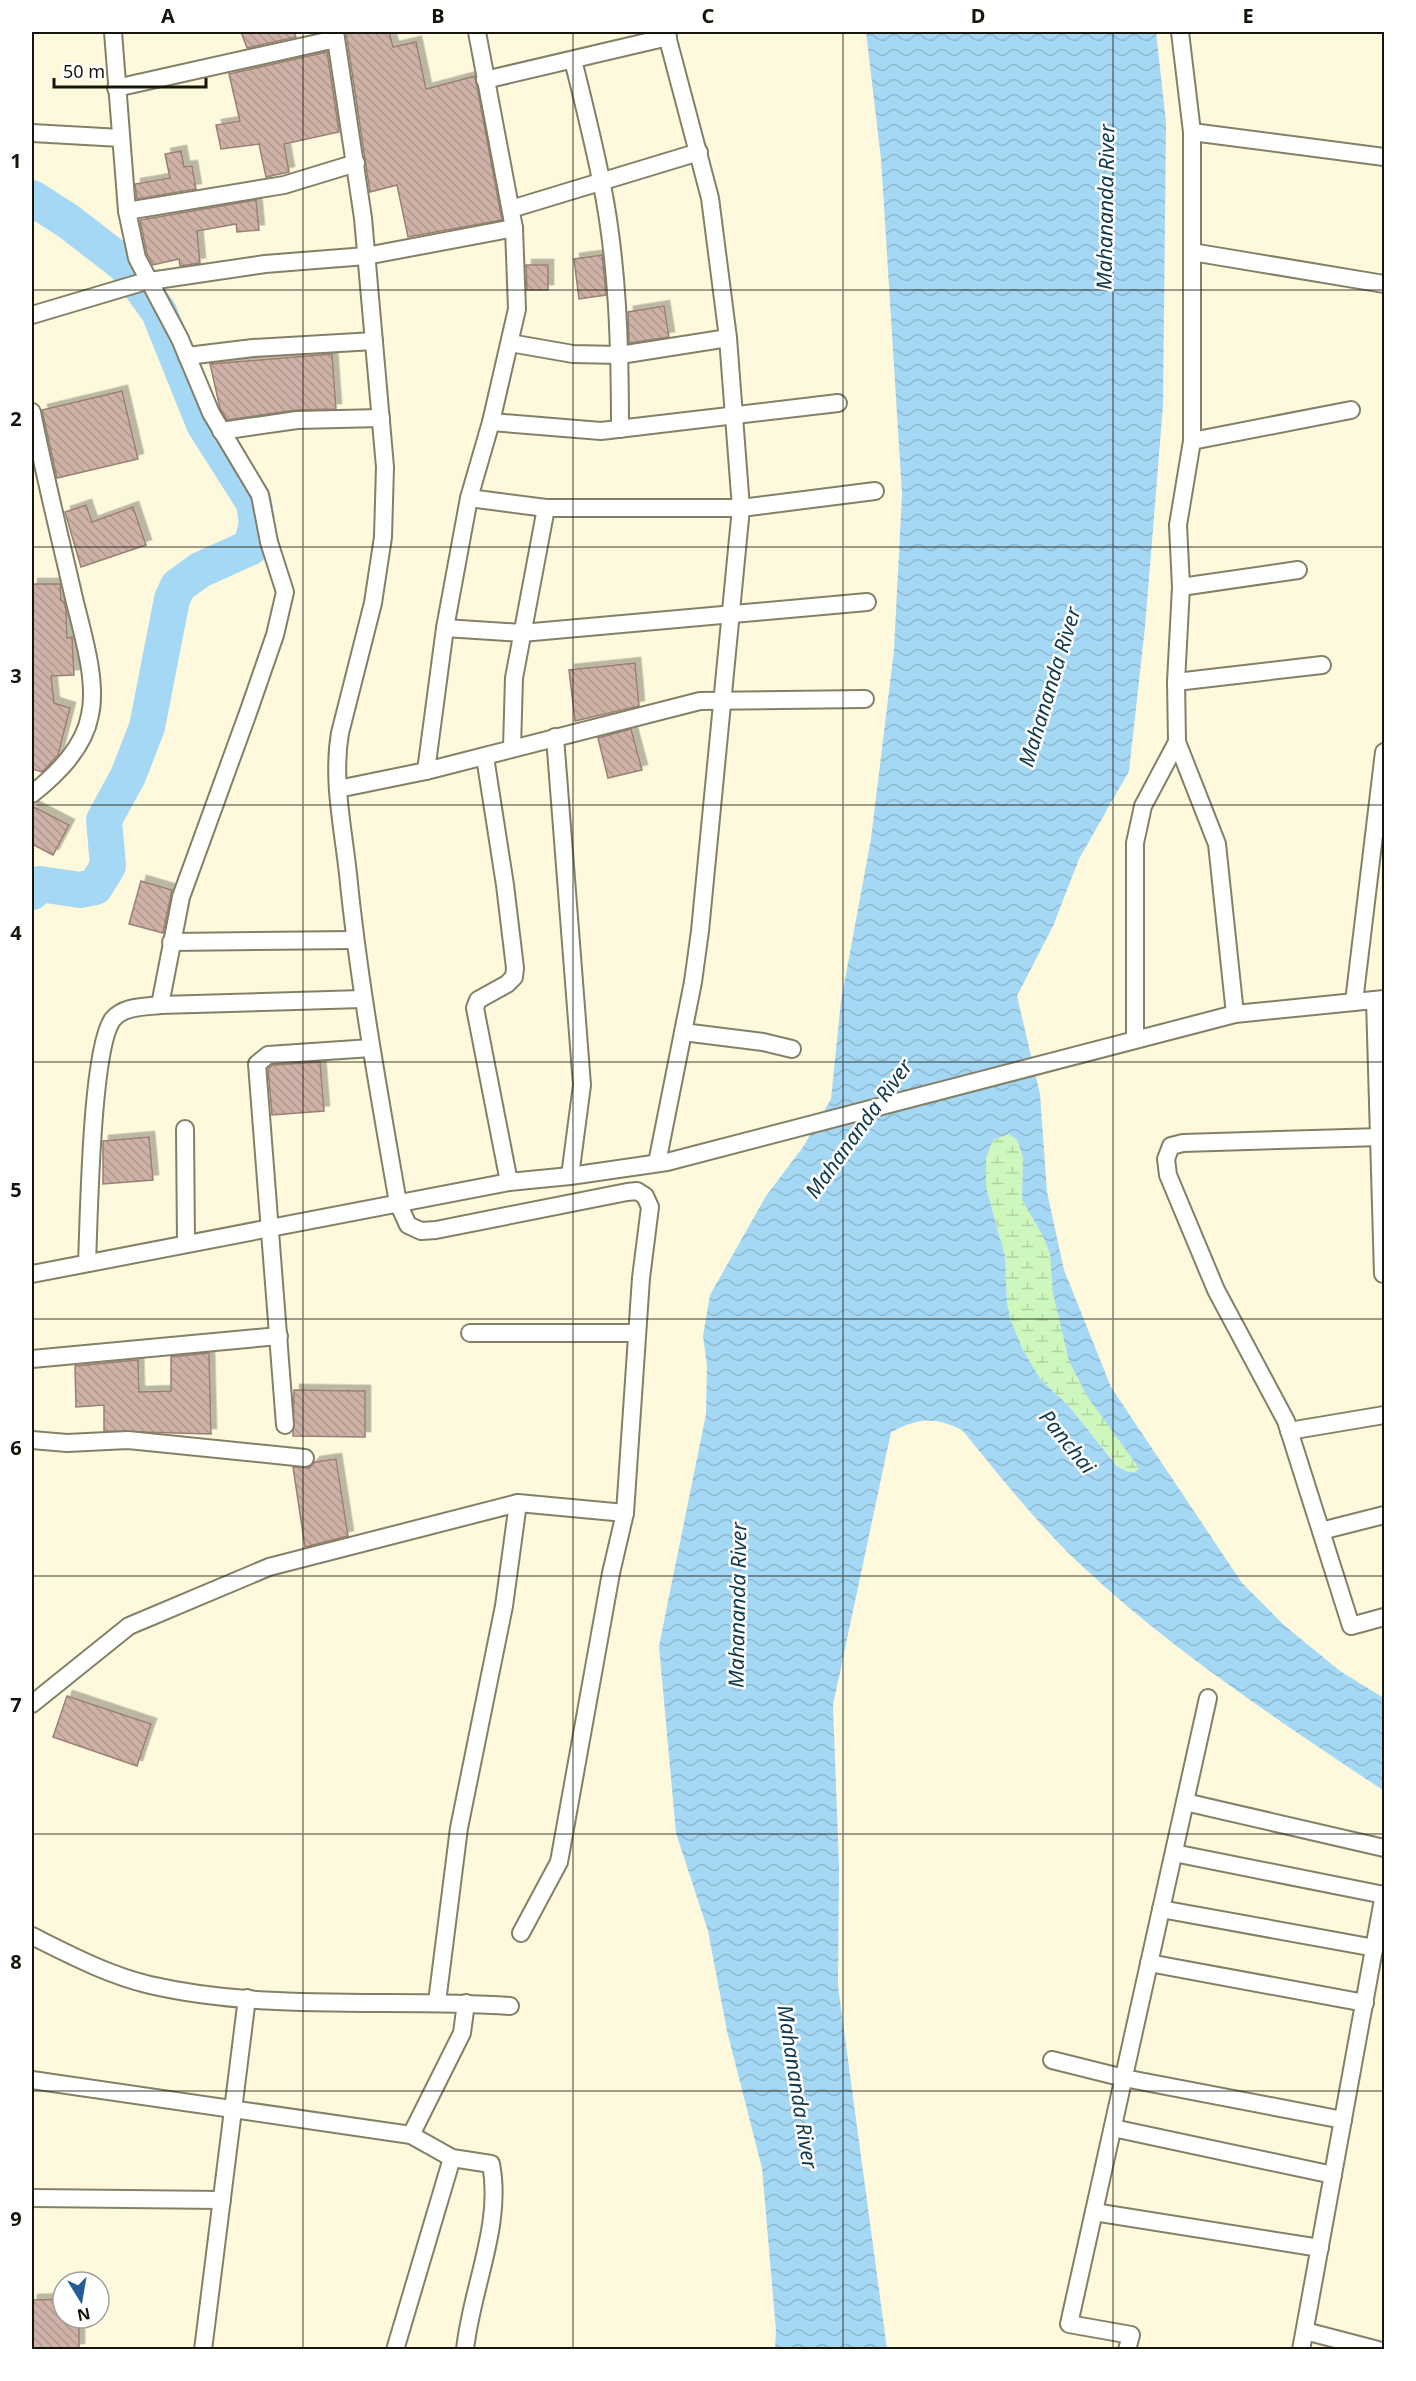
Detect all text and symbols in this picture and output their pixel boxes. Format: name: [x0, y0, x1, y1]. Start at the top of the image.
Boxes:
text: A: [161, 2, 175, 29]
text: B: [431, 2, 445, 29]
text: C: [702, 2, 715, 29]
text: D: [971, 2, 985, 29]
text: E: [1242, 2, 1254, 29]
scale bar: [54, 51, 206, 89]
text: 50 m: [63, 59, 105, 83]
water label: Mahananda River: [1090, 122, 1120, 290]
text: 1: [10, 147, 22, 174]
text: 2: [10, 405, 22, 432]
water label: Mahananda River: [1011, 602, 1087, 770]
text: 3: [10, 662, 22, 689]
text: 4: [10, 919, 22, 946]
water label: Mahananda River: [798, 1052, 919, 1204]
text: 5: [10, 1176, 22, 1203]
water label: Panchai: [1033, 1403, 1103, 1480]
text: 6: [10, 1434, 22, 1461]
water label: Mahananda River: [722, 1520, 752, 1688]
text: 7: [10, 1691, 22, 1718]
text: 8: [10, 1948, 22, 1975]
water label: Mahananda River: [771, 2003, 825, 2172]
text: 9: [10, 2205, 22, 2232]
north arrow: [51, 2270, 111, 2330]
text: N: [75, 2303, 92, 2327]

